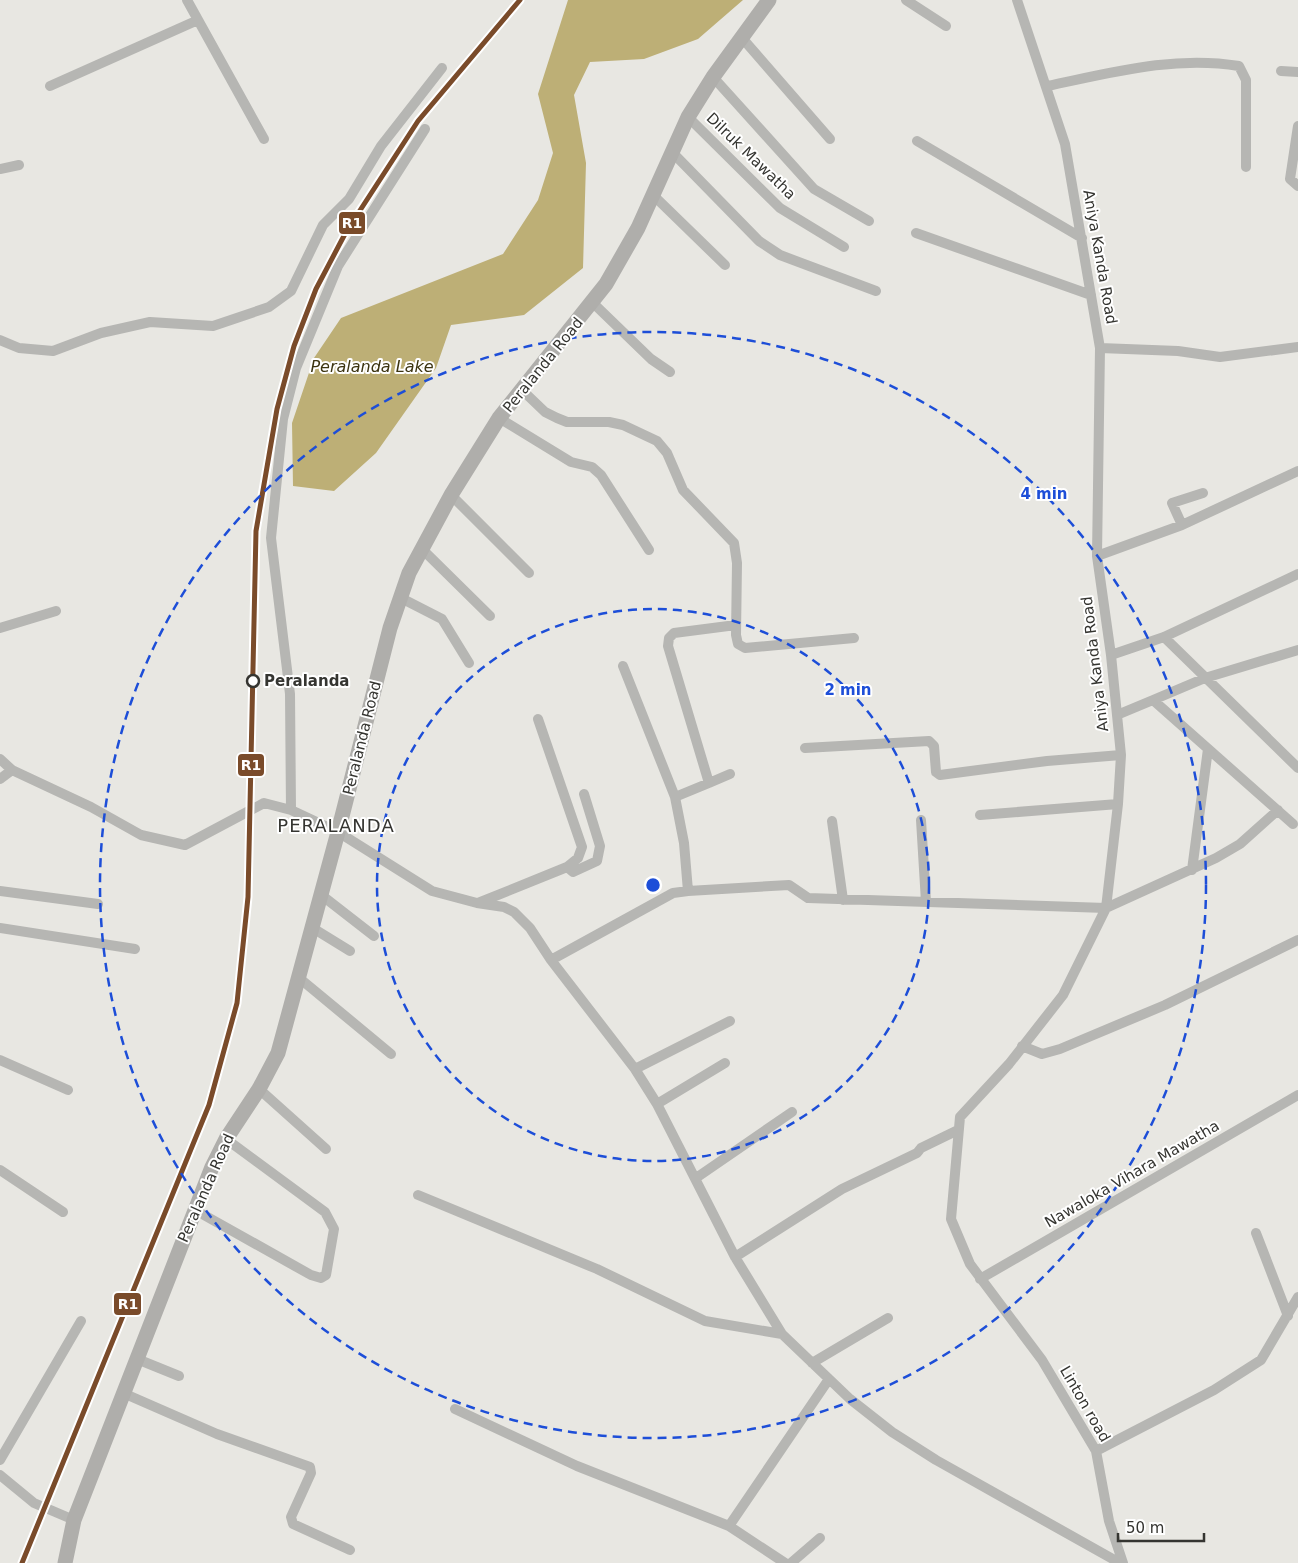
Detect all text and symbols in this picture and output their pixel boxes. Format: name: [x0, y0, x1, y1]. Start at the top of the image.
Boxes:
street label: Dilruk Mawatha: [703, 109, 799, 203]
street label: Aniya Kanda Road: [1079, 188, 1121, 326]
line badge: R1: [338, 211, 366, 235]
text: R1: [342, 215, 362, 231]
street label: Peralanda Road: [499, 314, 587, 416]
water label: Peralanda Lake: [310, 357, 434, 376]
text: 4 min: [1020, 485, 1068, 503]
street label: Aniya Kanda Road: [1078, 595, 1112, 733]
place label: Peralanda: [264, 672, 350, 690]
marker: Peralanda: [246, 674, 260, 688]
street label: Peralanda Road: [339, 679, 385, 797]
text: 2 min: [824, 681, 872, 699]
line badge: R1: [237, 753, 265, 777]
text: R1: [241, 757, 261, 773]
district label: PERALANDA: [277, 815, 395, 836]
centre of rings: [644, 876, 662, 894]
street label: Nawaloka Vihara Mawatha: [1041, 1117, 1223, 1231]
street label: Peralanda Road: [174, 1131, 238, 1245]
line badge: R1: [113, 1292, 142, 1316]
text: R1: [118, 1296, 138, 1312]
street label: Linton road: [1056, 1363, 1114, 1445]
scale bar: [1118, 1510, 1204, 1542]
text: 50 m: [1126, 1519, 1164, 1537]

